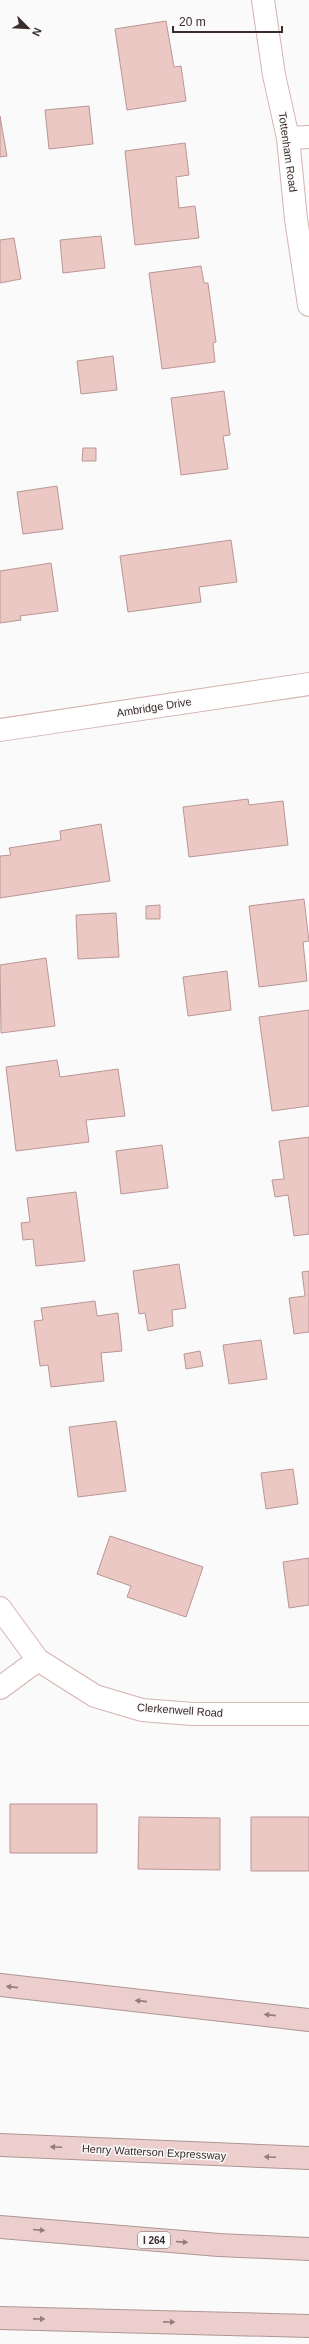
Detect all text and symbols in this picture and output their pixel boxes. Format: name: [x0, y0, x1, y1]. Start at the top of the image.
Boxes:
north arrow: [8, 8, 48, 48]
scale bar: [173, 8, 282, 34]
text: 20 m: [179, 15, 206, 29]
text: N: [30, 26, 44, 38]
street label: Tottenham Road: [276, 111, 300, 193]
street label: Ambridge Drive: [116, 695, 192, 719]
street label: Clerkenwell Road: [137, 1701, 223, 1719]
one-way arrow: [6, 1984, 18, 1990]
one-way arrow: [135, 1998, 147, 2004]
one-way arrow: [264, 2012, 276, 2019]
street label: Henry Watterson Expressway: [82, 2142, 227, 2162]
one-way arrow: [49, 2144, 62, 2150]
one-way arrow: [263, 2154, 276, 2160]
one-way arrow: [33, 2227, 45, 2234]
road number: I 264: [138, 2232, 170, 2248]
one-way arrow: [176, 2239, 188, 2246]
one-way arrow: [33, 2316, 46, 2322]
one-way arrow: [163, 2319, 176, 2325]

